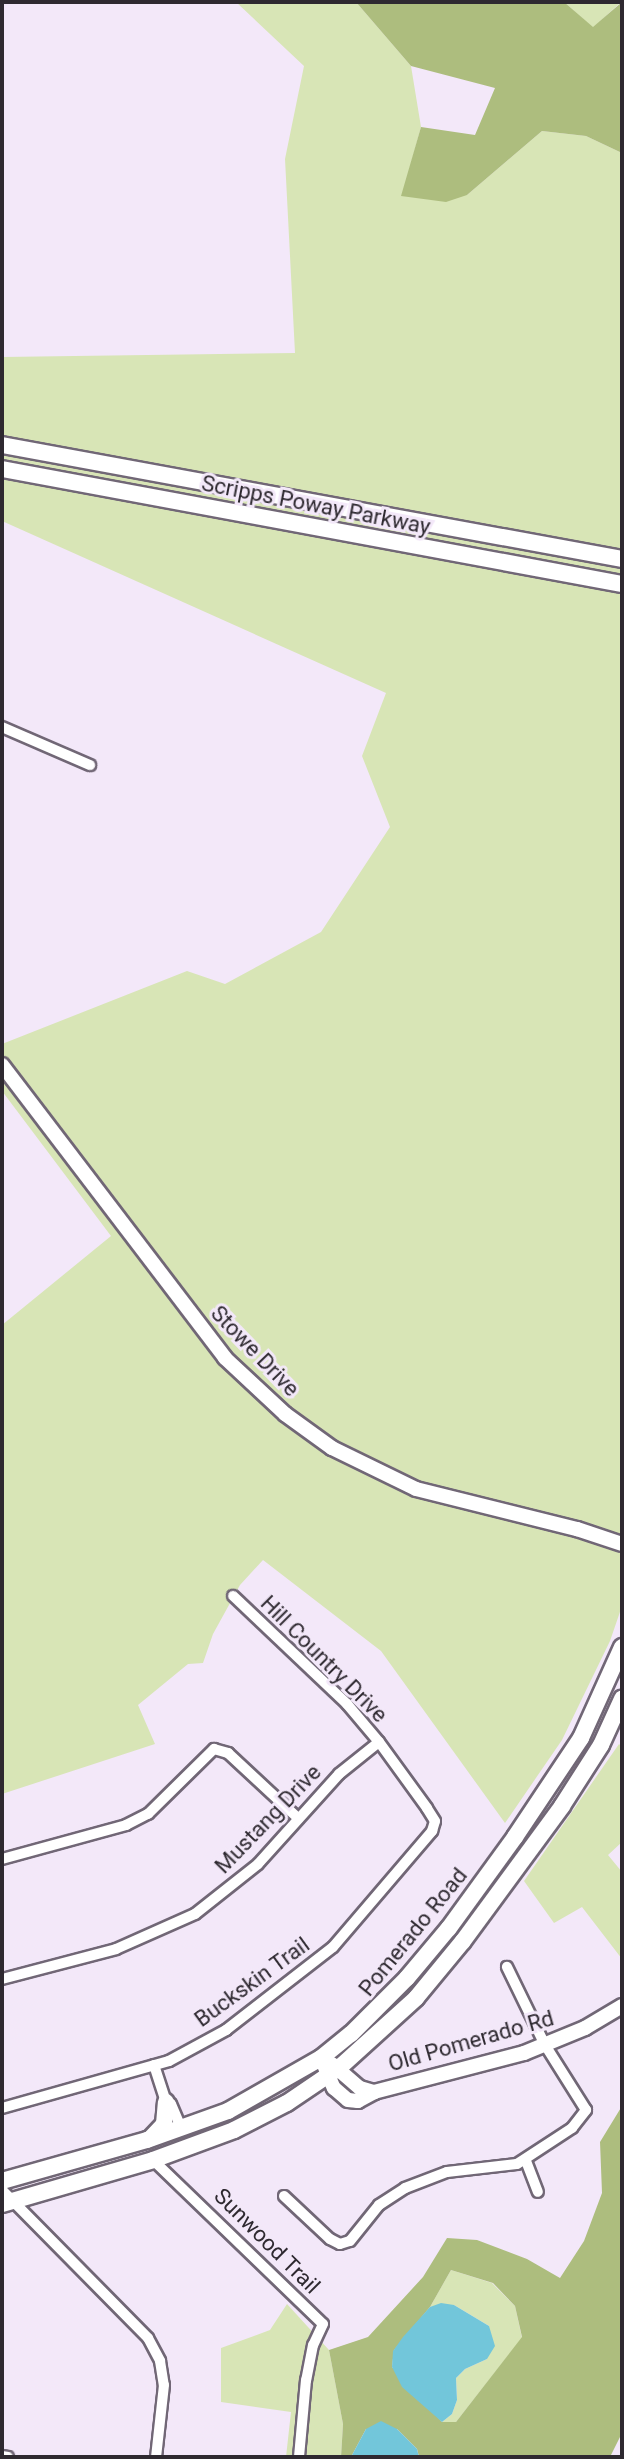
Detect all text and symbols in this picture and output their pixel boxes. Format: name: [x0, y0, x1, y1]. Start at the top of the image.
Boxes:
street label: Scripps Poway Parkway: [199, 470, 433, 540]
street label: Stowe Drive: [205, 1300, 305, 1402]
street label: Hill Country Drive: [255, 1590, 393, 1728]
street label: Mustang Drive: [209, 1759, 327, 1879]
street label: Pomerado Road: [353, 1863, 473, 2001]
street label: Buckskin Trail: [189, 1931, 315, 2033]
street label: Old Pomerado Rd: [385, 2005, 557, 2077]
street label: Sunwood Trail: [209, 2183, 325, 2299]

